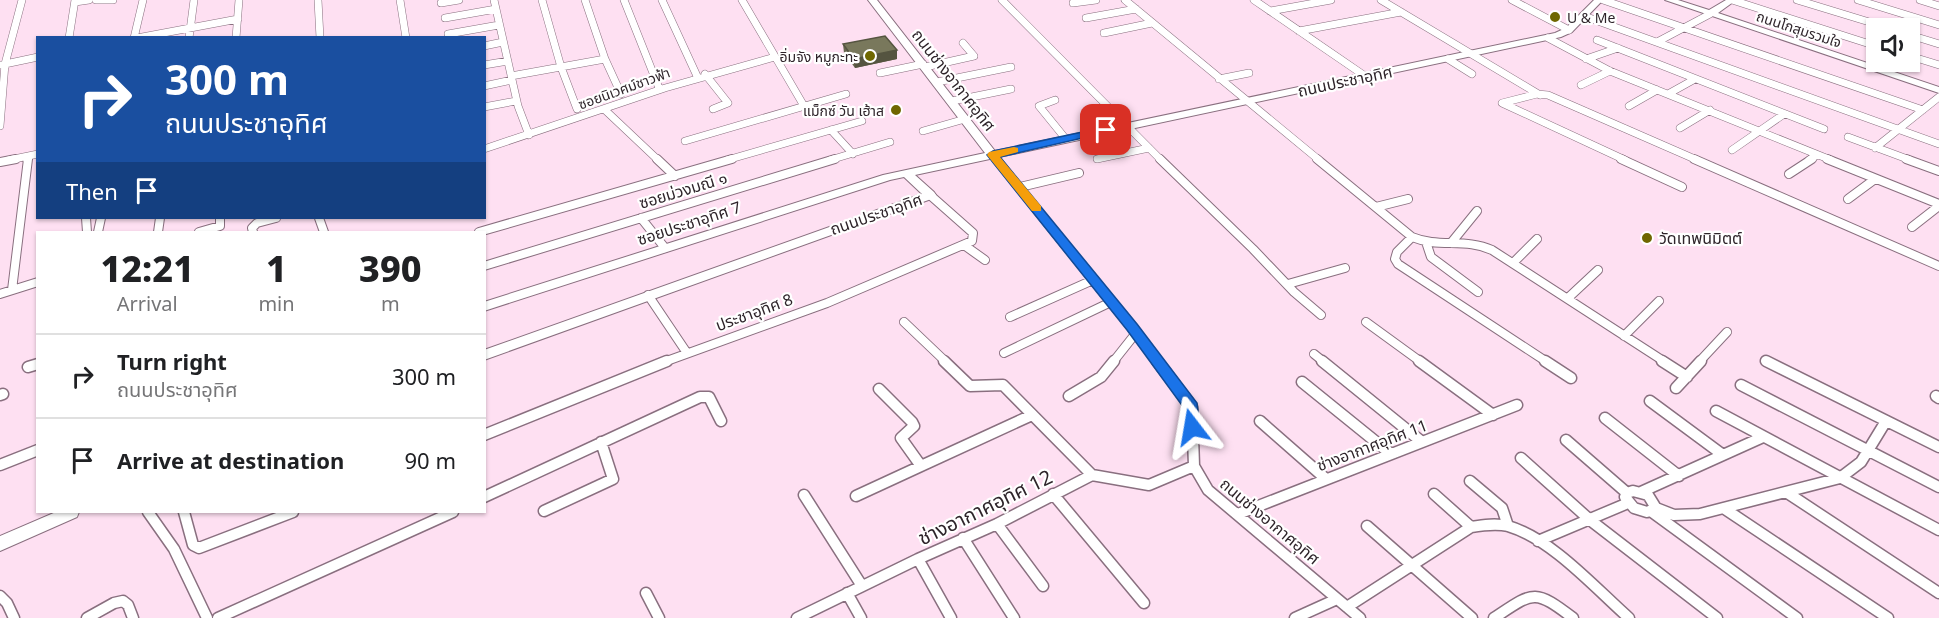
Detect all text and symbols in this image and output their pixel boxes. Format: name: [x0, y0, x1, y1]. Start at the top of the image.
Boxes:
street label: ถนนโกสุมรวมใจ: [1754, 6, 1844, 52]
place label: U & Me: [1567, 8, 1615, 27]
marker: U & Me: [1548, 10, 1562, 24]
map controls: [1866, 18, 1920, 72]
button: sound: [1866, 18, 1920, 72]
street label: ถนนช่างอากาศอุทิศ: [907, 24, 1001, 136]
place label: อิ่มจัง หมูกะทะ: [779, 47, 858, 66]
marker: อิ่มจัง หมูกะทะ: [863, 49, 877, 63]
text: 300 m: [165, 50, 289, 107]
icon: right: [66, 60, 144, 138]
street label: ถนนประชาอุทิศ: [1296, 60, 1394, 102]
street label: ซอยนิเวศม์ชาวฟ้า: [575, 63, 673, 113]
place label: แม็กซ์ วัน เฮ้าส: [803, 101, 884, 120]
marker: แม็กซ์ วัน เฮ้าส: [889, 103, 903, 117]
text: ถนนประชาอุทิศ: [165, 104, 328, 141]
pin: [1080, 104, 1131, 155]
icon: arrive: [1089, 113, 1122, 146]
street label: ซอยม่วงมณี ๑: [636, 166, 730, 214]
icon: arrive: [130, 174, 163, 207]
text: Then: [66, 176, 118, 206]
street label: ถนนประชาอุทิศ: [827, 188, 925, 240]
street label: ซอยประชาอุทิศ 7: [634, 196, 744, 250]
place label: วัดเทพนิมิตต์: [1659, 227, 1742, 249]
marker: วัดเทพนิมิตต์: [1640, 231, 1654, 245]
text: 12:21: [100, 244, 194, 293]
text: 1: [266, 244, 287, 293]
text: 390: [359, 244, 422, 293]
street label: ประชาอุทิศ 8: [712, 288, 796, 336]
text: Arrival: [117, 290, 178, 317]
text: min: [258, 290, 295, 317]
text: m: [381, 290, 400, 317]
text: Turn right: [117, 346, 227, 376]
icon: right: [66, 360, 99, 393]
text: 300 m: [392, 361, 456, 391]
text: ถนนประชาอุทิศ: [117, 376, 238, 403]
position arrow: [1160, 395, 1224, 459]
street label: ช่างอากาศอุทิศ 11: [1313, 414, 1431, 476]
icon: arrive: [66, 444, 99, 477]
text: Arrive at destination: [117, 445, 344, 475]
text: 90 m: [405, 445, 456, 475]
street label: ช่างอากาศอุทิศ 12: [913, 463, 1057, 551]
street label: ถนนช่างอากาศอุทิศ: [1215, 473, 1325, 569]

